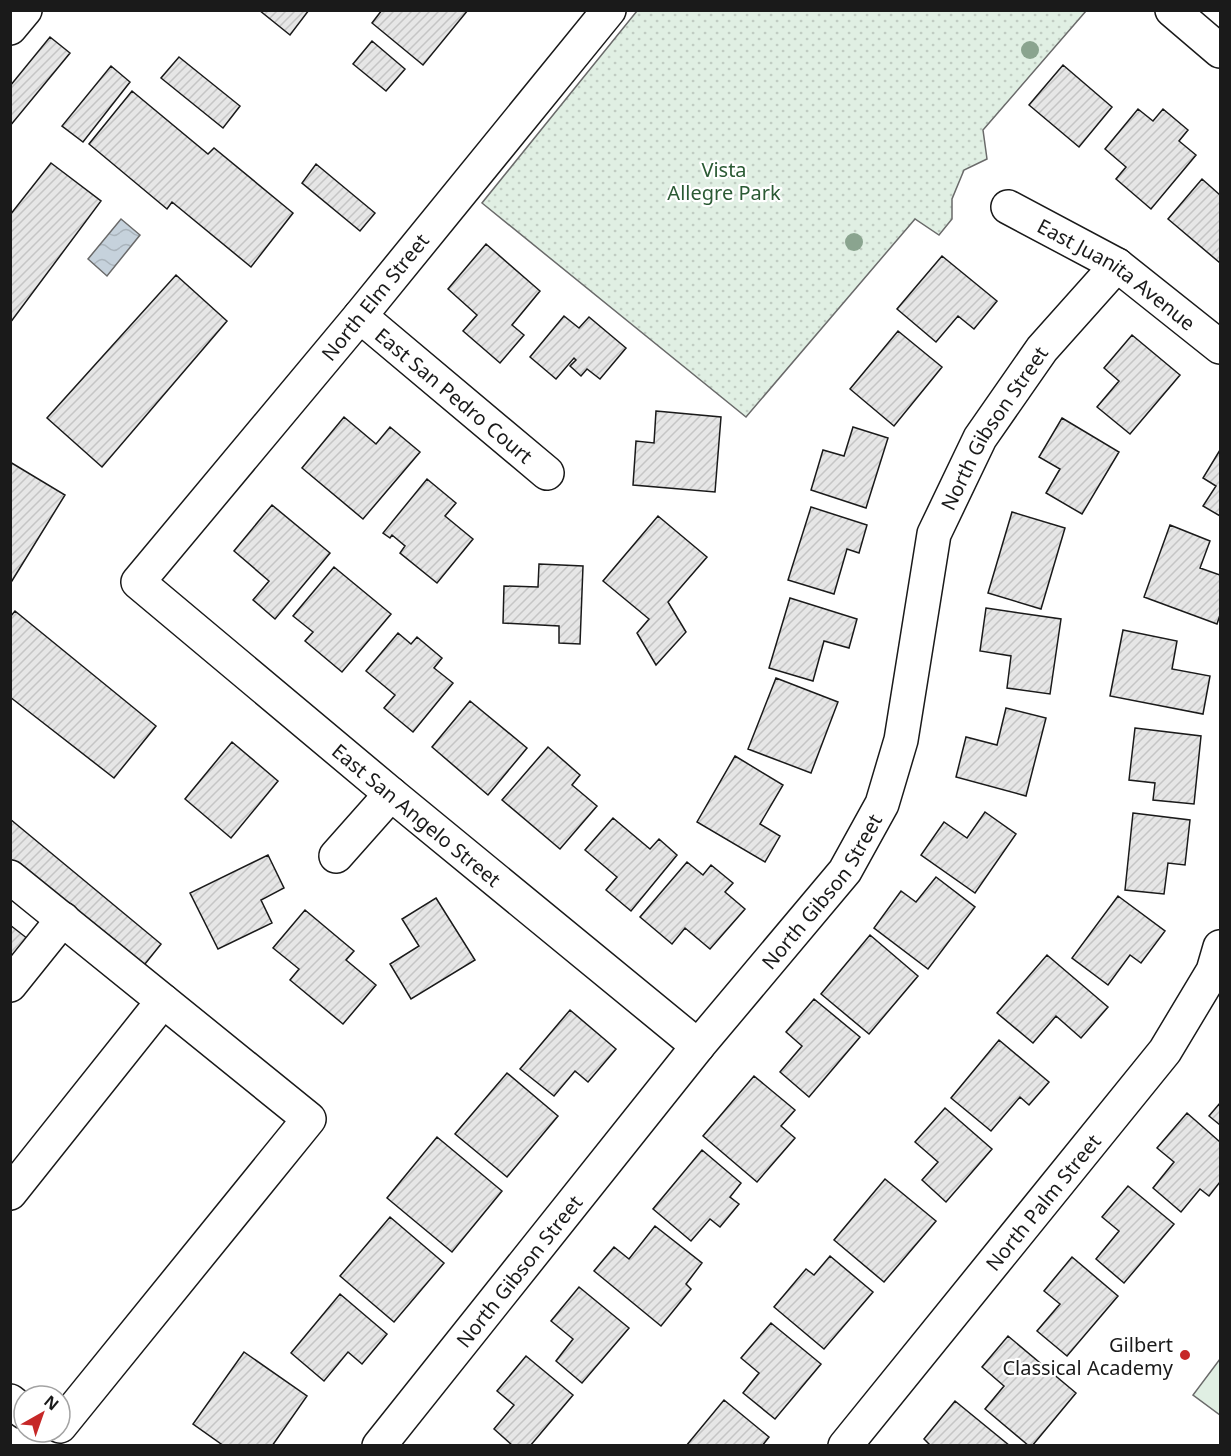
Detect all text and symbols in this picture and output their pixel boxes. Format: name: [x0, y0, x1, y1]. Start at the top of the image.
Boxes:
park label: Vista Allegre Park: [667, 156, 781, 206]
street label: East Juanita Avenue: [1033, 212, 1201, 336]
street label: North Elm Street: [315, 228, 435, 366]
street label: East San Pedro Court: [370, 321, 539, 469]
street label: North Gibson Street: [934, 341, 1054, 514]
street label: East San Angelo Street: [327, 737, 507, 892]
street label: North Gibson Street: [755, 809, 888, 975]
street label: North Palm Street: [979, 1128, 1106, 1276]
street label: North Gibson Street: [450, 1189, 588, 1353]
place label: Gilbert Classical Academy: [1002, 1331, 1174, 1381]
marker: Gilbert Classical Academy: [1178, 1348, 1192, 1362]
north arrow: [12, 1384, 72, 1444]
text: N: [40, 1390, 64, 1415]

